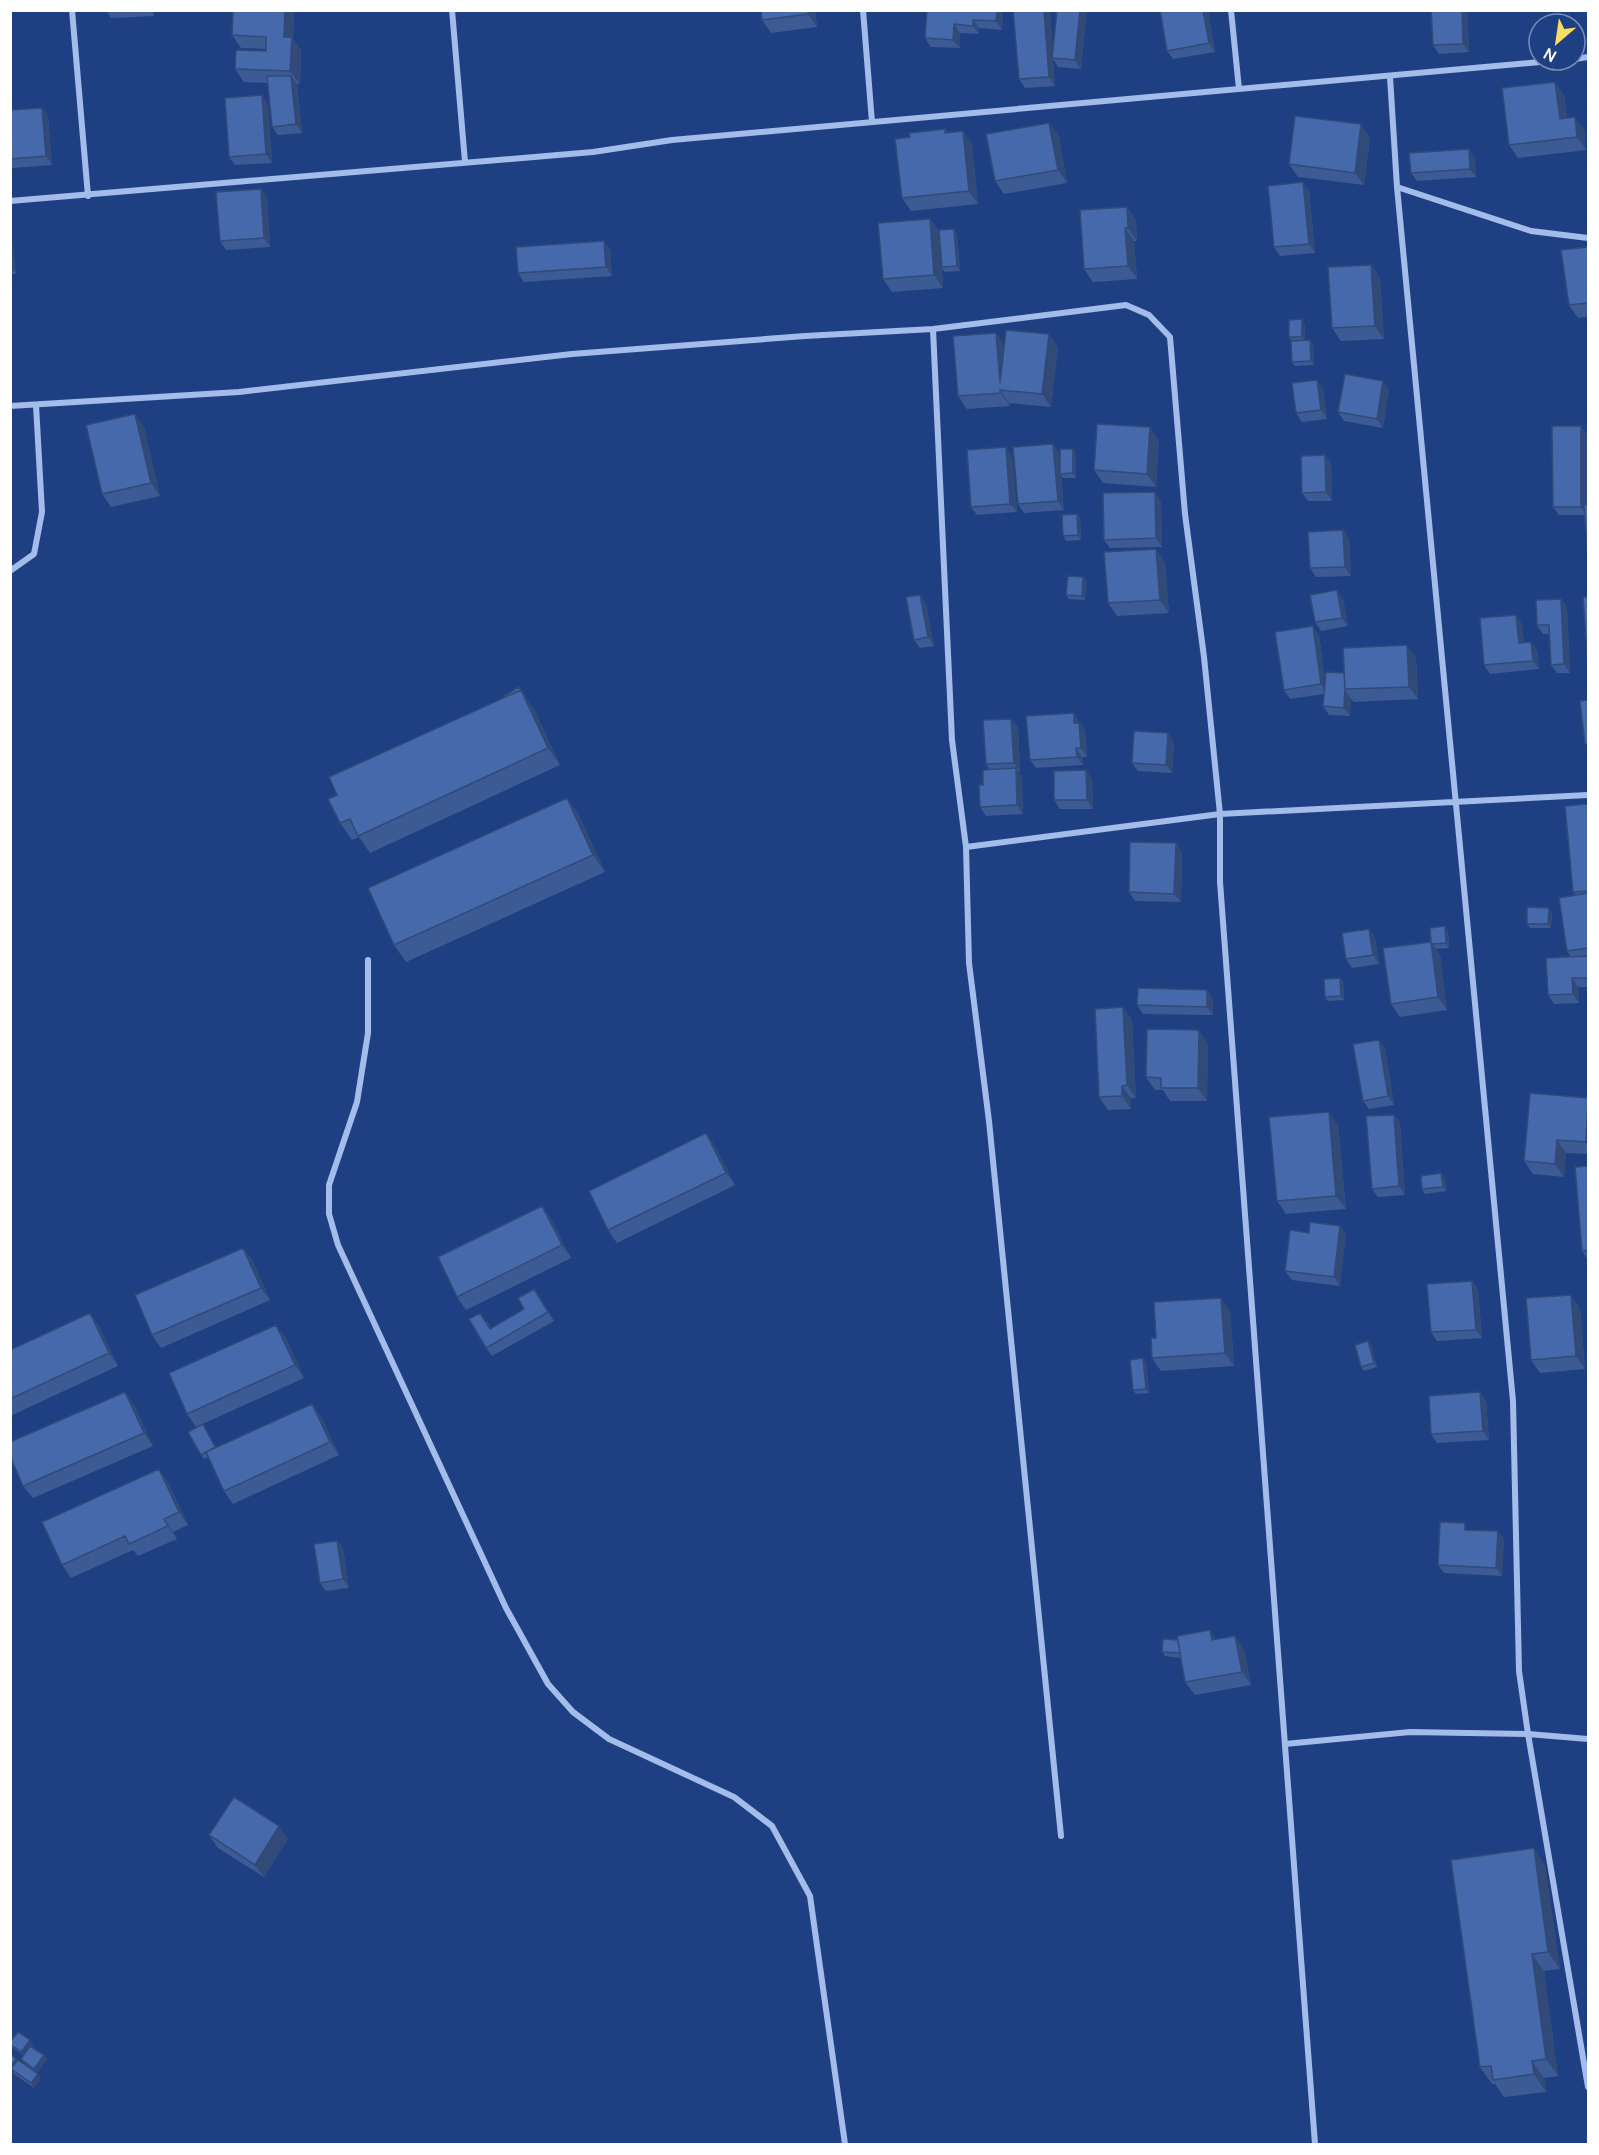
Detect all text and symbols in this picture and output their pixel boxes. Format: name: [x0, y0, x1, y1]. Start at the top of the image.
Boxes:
north arrow: [1527, 12, 1587, 72]
text: N: [1539, 43, 1560, 68]

